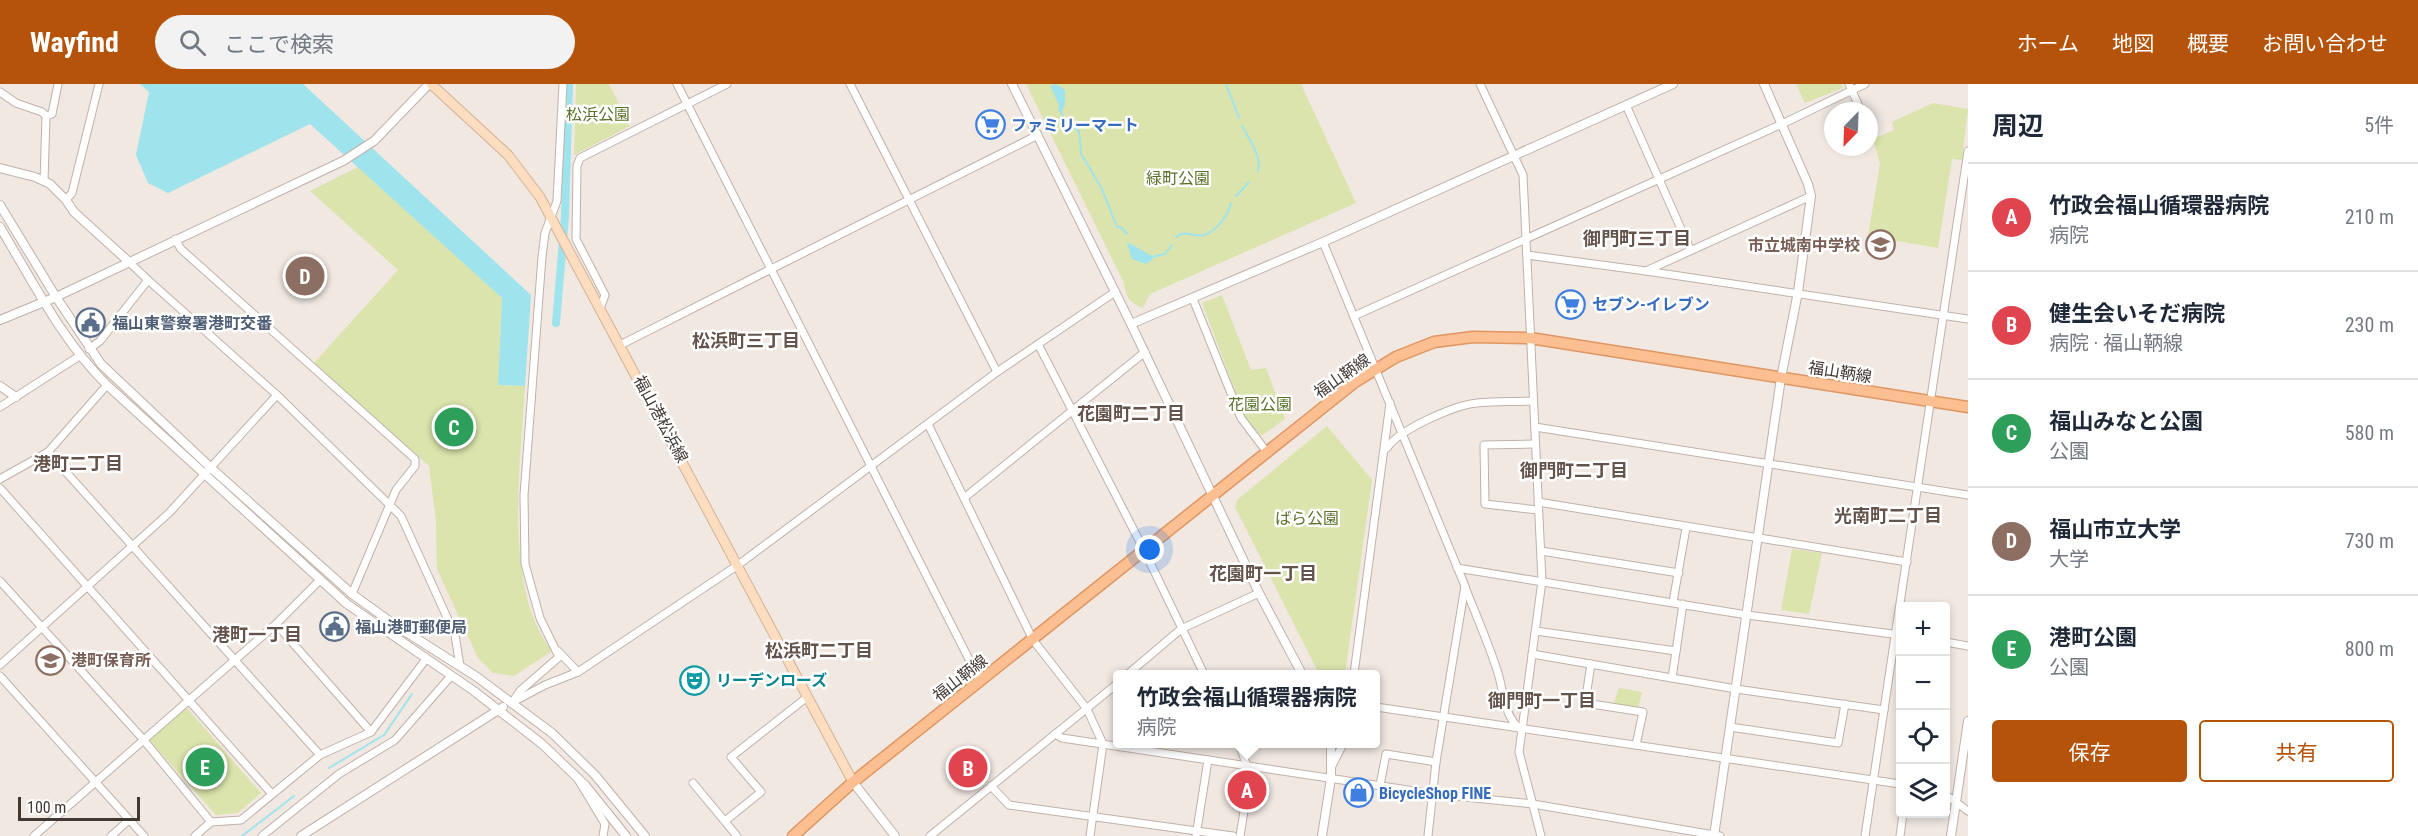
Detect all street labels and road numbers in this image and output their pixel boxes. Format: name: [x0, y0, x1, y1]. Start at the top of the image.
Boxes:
street label: 福山鞆線: [1310, 350, 1374, 402]
street label: 福山鞆線: [1807, 358, 1873, 386]
street label: 福山港松浜線: [630, 372, 692, 466]
street label: 福山鞆線: [929, 651, 991, 705]

